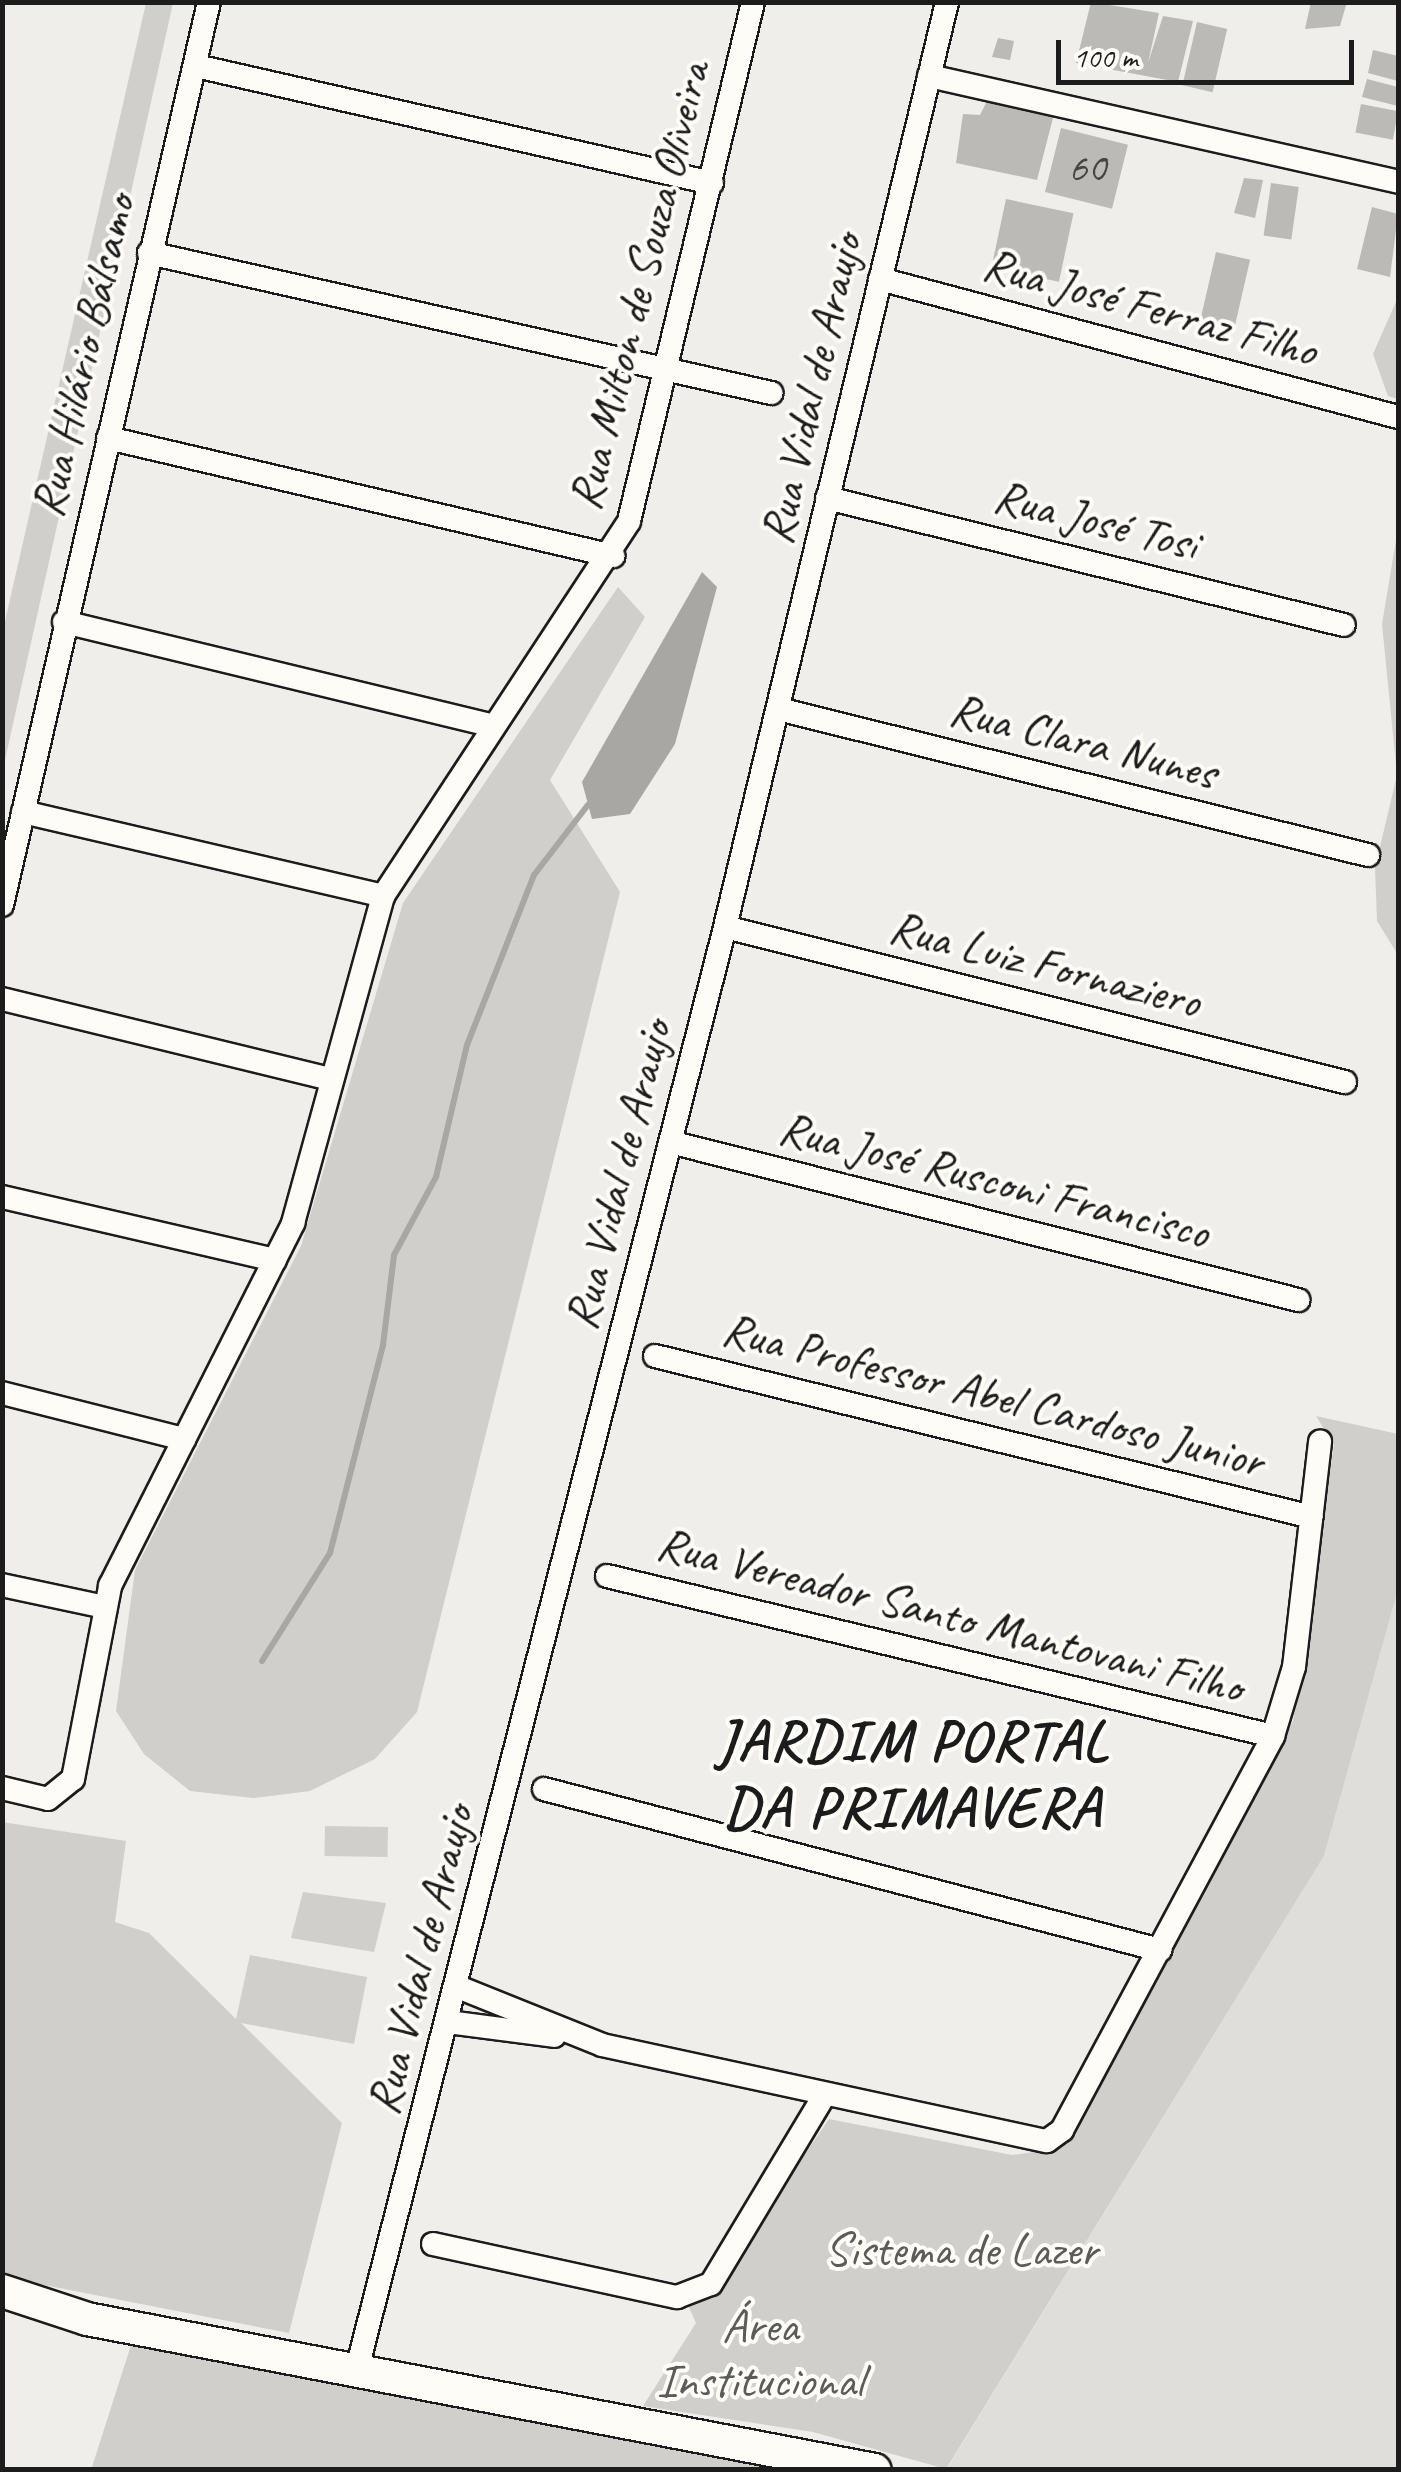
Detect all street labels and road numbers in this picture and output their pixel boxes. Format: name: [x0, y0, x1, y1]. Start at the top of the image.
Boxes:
street label: Rua Milton de Souza Oliveira: [555, 55, 723, 517]
street label: Rua Hilário Bálsamo: [18, 189, 148, 523]
street label: Rua Vidal de Araujo: [747, 229, 875, 549]
street label: Rua José Ferraz Filho: [977, 235, 1323, 379]
street label: Rua José Tosi: [988, 467, 1204, 573]
street label: Rua Clara Nunes: [944, 680, 1222, 802]
street label: Rua Luiz Fornaziero: [885, 898, 1205, 1030]
street label: Rua Vidal de Araujo: [552, 1015, 684, 1335]
street label: Rua José Rusconi Francisco: [774, 1099, 1214, 1261]
street label: Rua Professor Abel Cardoso Junior: [716, 1300, 1270, 1490]
street label: Rua Vereador Santo Mantovani Filho: [650, 1514, 1250, 1716]
street label: Rua Vidal de Araujo: [354, 1800, 486, 2120]

